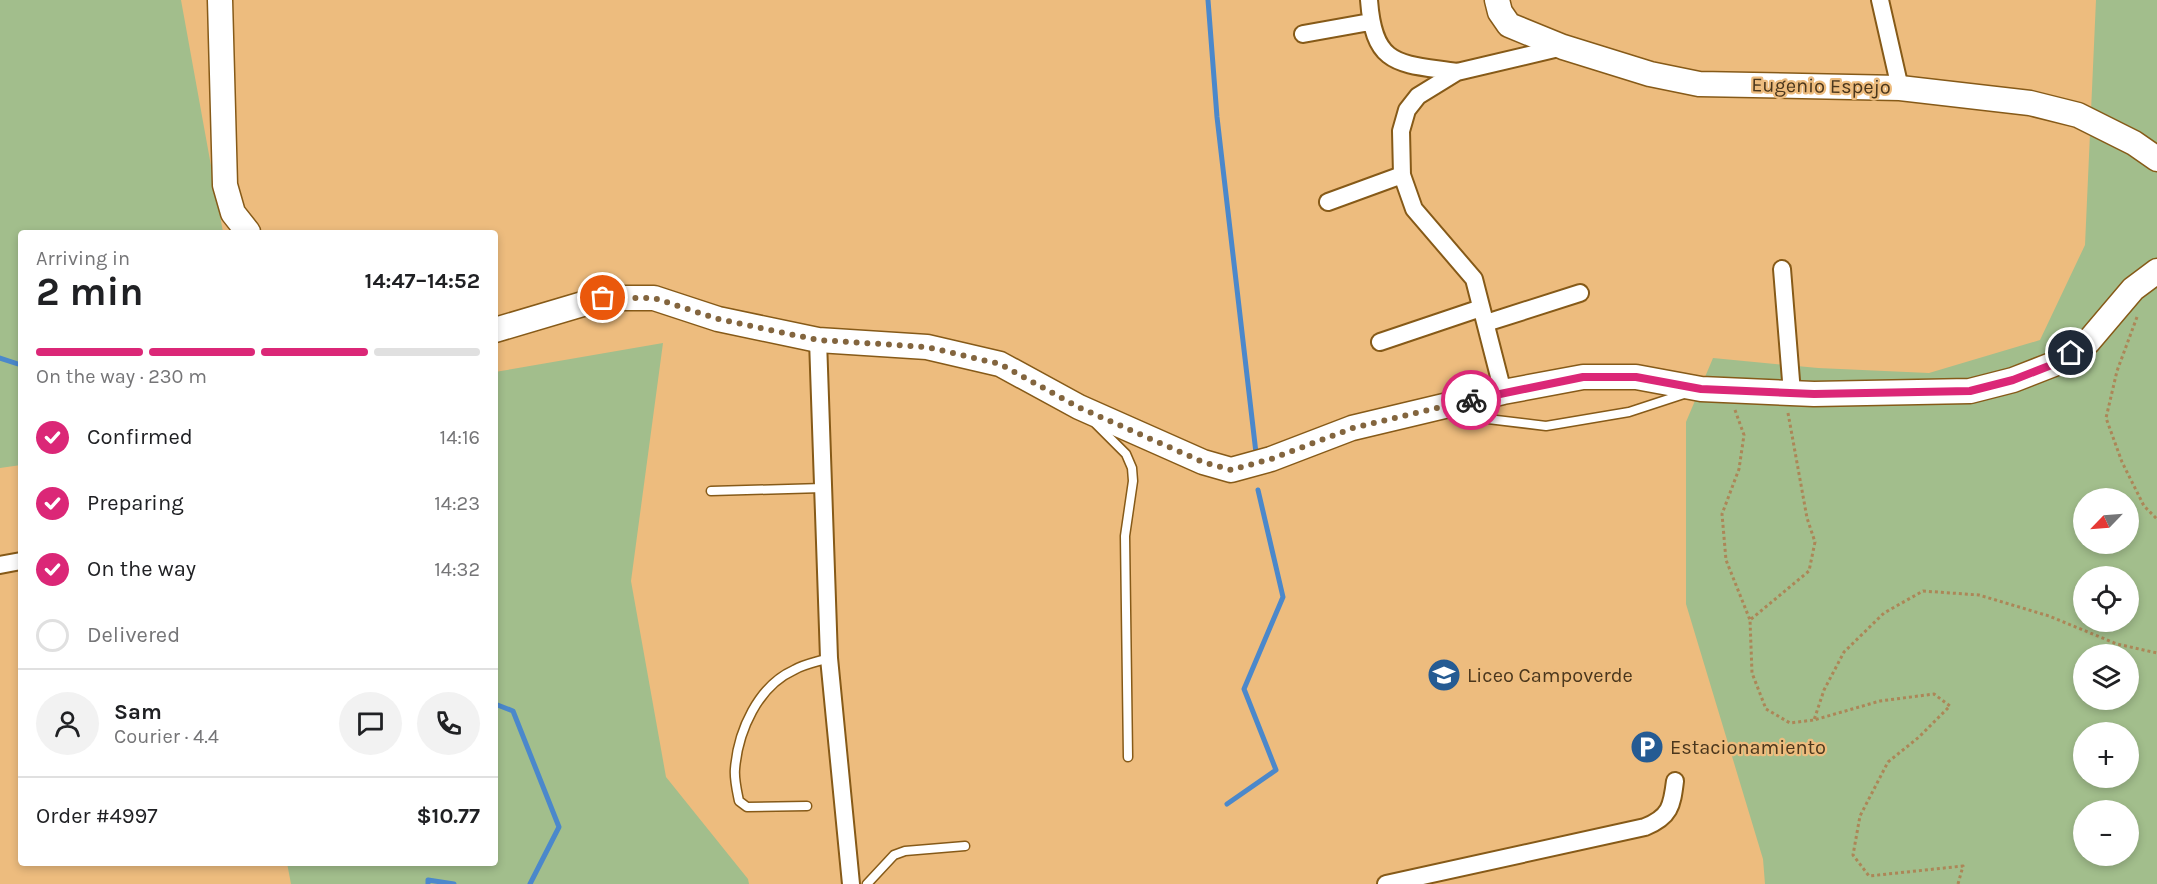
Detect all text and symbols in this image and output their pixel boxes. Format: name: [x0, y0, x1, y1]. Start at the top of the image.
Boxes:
street label: Eugenio Espejo: [1751, 73, 1891, 99]
text: Arriving in: [36, 247, 130, 270]
text: 14:47–14:52: [365, 268, 480, 294]
text: 2 min: [36, 269, 144, 315]
pin: [577, 272, 628, 323]
icon: bag: [586, 281, 619, 314]
pin: [2045, 327, 2096, 378]
icon: home: [2054, 336, 2087, 369]
text: On the way · 230 m: [36, 365, 207, 388]
courier: [1441, 370, 1501, 430]
icon: bike: [1455, 384, 1488, 417]
icon: check: [36, 421, 69, 454]
text: Confirmed: [87, 424, 193, 450]
text: 14:16: [440, 426, 480, 449]
icon: check: [36, 487, 69, 520]
north arrow: [2073, 488, 2139, 554]
map controls: [2073, 488, 2139, 866]
text: Preparing: [87, 490, 184, 516]
text: 14:23: [434, 492, 480, 515]
icon: check: [36, 553, 69, 586]
text: On the way: [87, 556, 196, 582]
text: 14:32: [434, 558, 480, 581]
button: locate: [2073, 566, 2139, 632]
text: Delivered: [87, 622, 180, 648]
button: layers: [2073, 644, 2139, 710]
school or university icon: Liceo Campoverde: [1426, 657, 1462, 693]
place label: Liceo Campoverde: [1467, 664, 1633, 687]
button: person: [36, 692, 99, 755]
button: chat: [339, 692, 402, 755]
button: phone: [417, 692, 480, 755]
text: Sam: [114, 699, 162, 725]
button: +: [2073, 722, 2139, 788]
text: Courier · 4.4: [114, 725, 219, 748]
parking icon: Estacionamiento: [1629, 729, 1665, 765]
place label: Estacionamiento: [1670, 736, 1826, 759]
button: −: [2073, 800, 2139, 866]
text: Order #4997: [36, 803, 158, 829]
text: $10.77: [416, 803, 480, 829]

